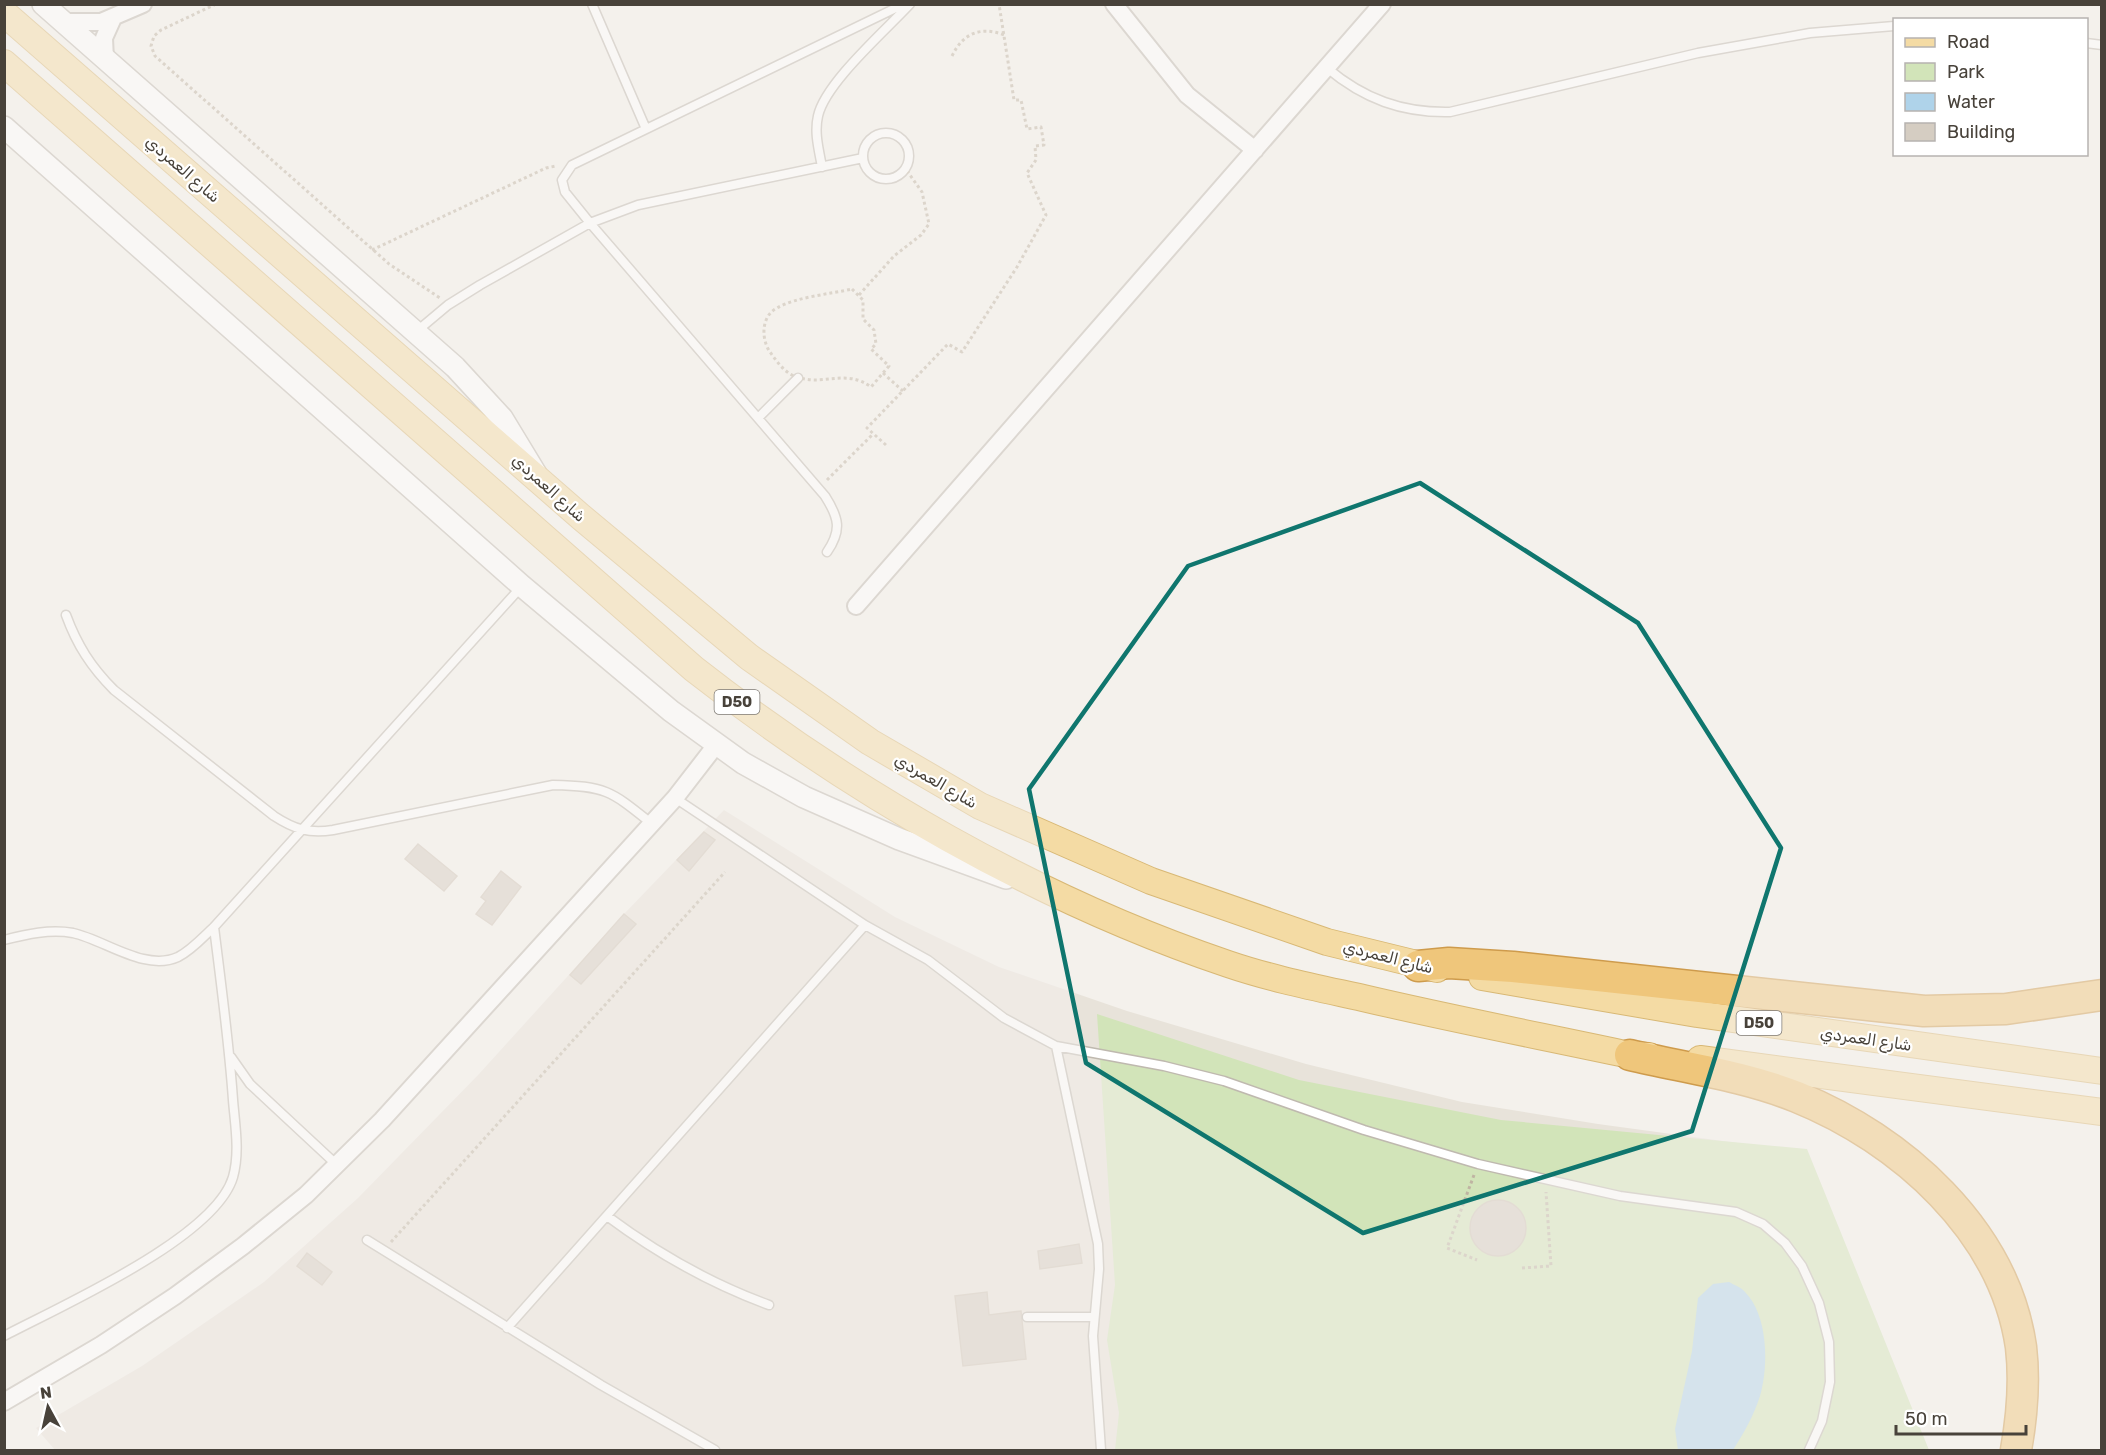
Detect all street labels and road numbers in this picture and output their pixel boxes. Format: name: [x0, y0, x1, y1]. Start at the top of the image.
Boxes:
street label: شارع العمردي: [141, 132, 224, 208]
street label: شارع العمردي: [507, 450, 590, 527]
road number: D50: [714, 690, 760, 714]
street label: شارع العمردي: [890, 750, 981, 814]
street label: شارع العمردي: [1340, 937, 1435, 979]
road number: D50: [1736, 1011, 1782, 1035]
street label: شارع العمردي: [1819, 1023, 1913, 1057]

